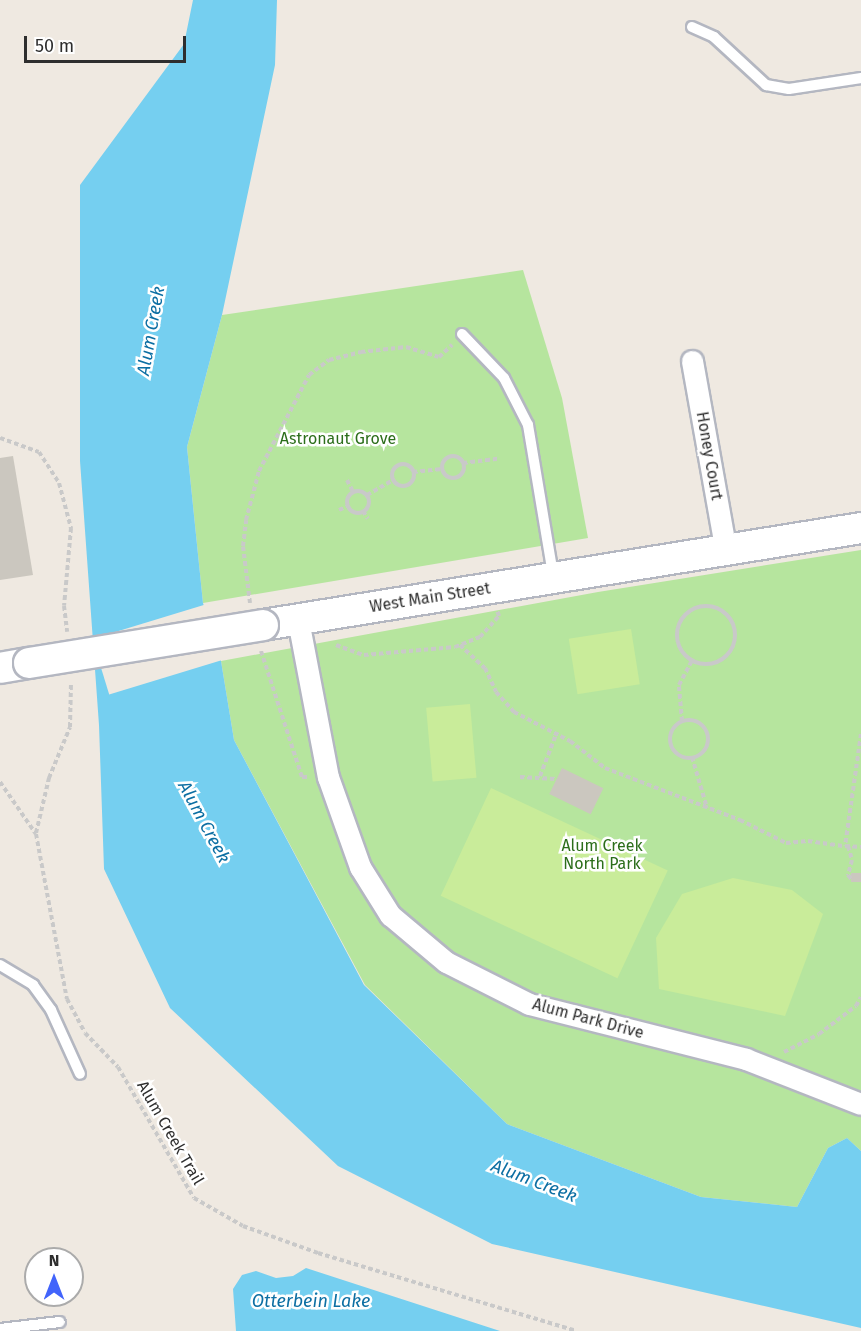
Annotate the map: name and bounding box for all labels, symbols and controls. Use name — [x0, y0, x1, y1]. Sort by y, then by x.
scale bar — [27, 24, 189, 62]
text: 50 m — [35, 35, 74, 57]
water label: Alum Creek — [133, 285, 169, 377]
street label: Honey Court — [692, 410, 726, 502]
park label: Astronaut Grove — [280, 429, 396, 449]
street label: West Main Street — [368, 579, 492, 617]
water label: Alum Creek — [173, 777, 235, 867]
park label: Alum Creek North Park — [561, 836, 643, 874]
street label: Alum Park Drive — [530, 995, 646, 1043]
street label: Alum Creek Trail — [133, 1078, 207, 1188]
water label: Alum Creek — [488, 1155, 580, 1207]
north arrow — [24, 1247, 84, 1307]
text: N — [49, 1251, 59, 1270]
water label: Otterbein Lake — [252, 1290, 370, 1312]

